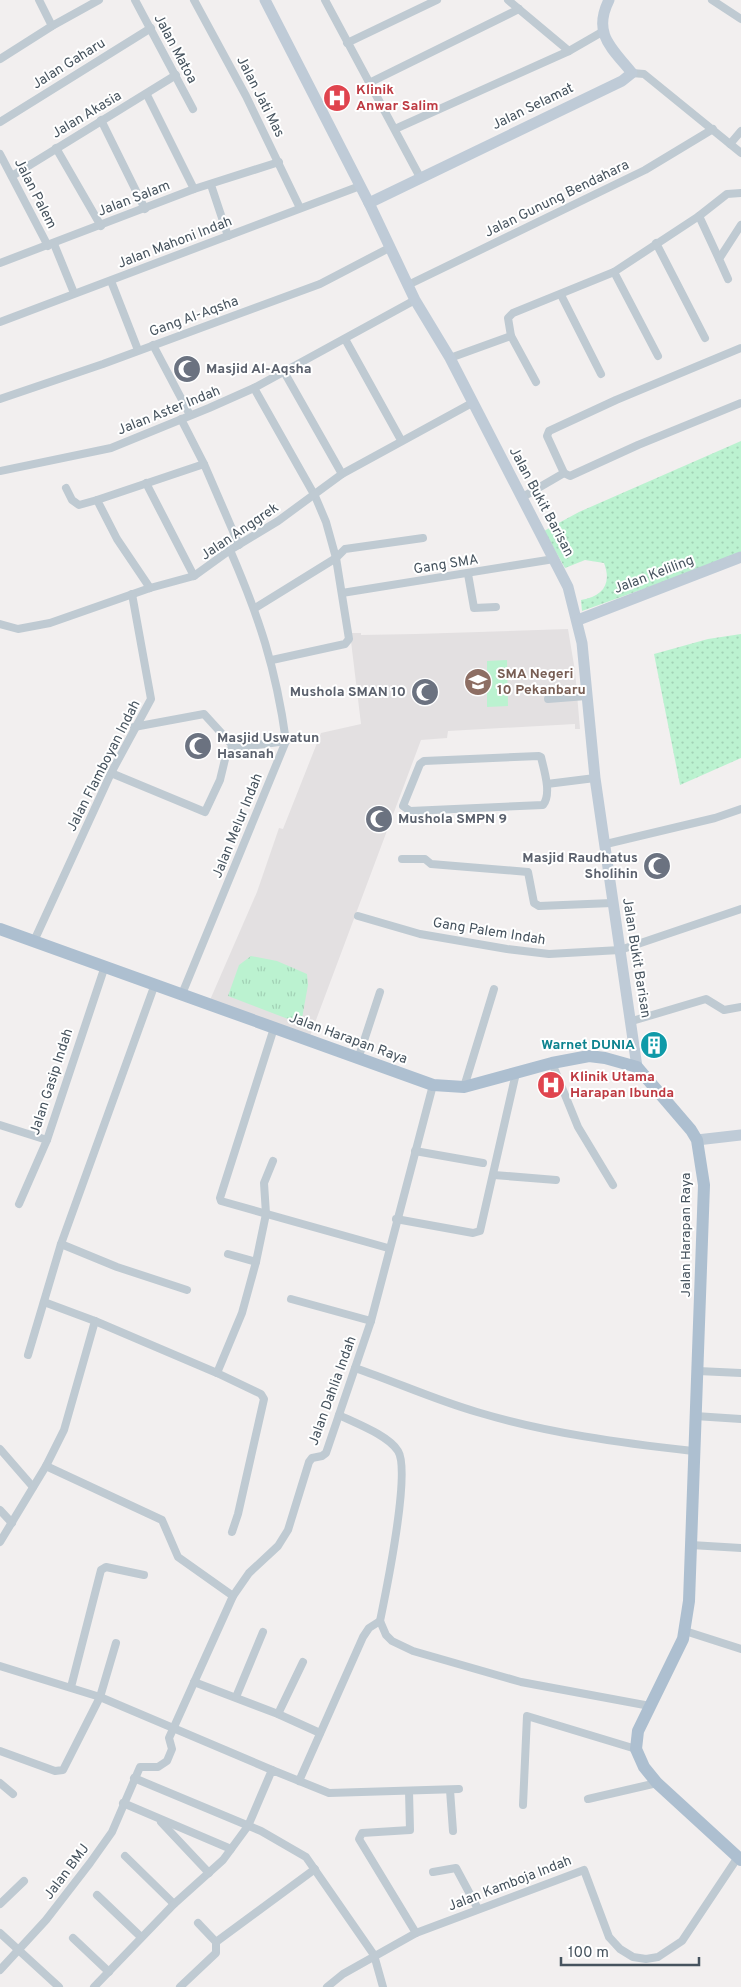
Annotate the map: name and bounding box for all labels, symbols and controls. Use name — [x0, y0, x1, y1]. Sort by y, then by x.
street label: Jalan Matoa — [150, 11, 200, 87]
street label: Jalan Gaharu — [29, 35, 109, 93]
street label: Jalan Jati Mas — [232, 54, 288, 140]
street label: Jalan Selamat — [489, 80, 577, 134]
place label: Klinik Anwar Salim — [356, 82, 438, 115]
hospital icon: Klinik Anwar Salim — [322, 83, 352, 113]
street label: Jalan Akasia — [49, 88, 125, 142]
street label: Jalan Palem — [10, 156, 60, 232]
street label: Jalan Gunung Bendahara — [482, 157, 632, 241]
street label: Jalan Salam — [95, 177, 173, 221]
street label: Jalan Mahoni Indah — [115, 213, 235, 273]
street label: Gang Al-Aqsha — [147, 293, 241, 341]
mosque icon: Masjid Al-Aqsha — [172, 354, 202, 384]
place label: Masjid Al-Aqsha — [206, 361, 312, 378]
street label: Jalan Aster Indah — [115, 383, 223, 439]
street label: Jalan Bukit Barisan — [505, 444, 577, 560]
street label: Jalan Anggrek — [198, 500, 282, 564]
street label: Gang SMA — [412, 551, 480, 579]
street label: Jalan Keliling — [612, 552, 696, 598]
place label: SMA Negeri 10 Pekanbaru — [497, 666, 586, 699]
school or university icon: SMA Negeri 10 Pekanbaru — [463, 667, 493, 697]
mosque icon: Mushola SMAN 10 — [410, 677, 440, 707]
place label: Mushola SMAN 10 — [290, 684, 406, 701]
street label: Jalan Flamboyan Indah — [63, 697, 145, 835]
place label: Masjid Uswatun Hasanah — [217, 730, 319, 763]
mosque icon: Masjid Uswatun Hasanah — [183, 731, 213, 761]
street label: Jalan Melur Indah — [209, 771, 267, 881]
mosque icon: Mushola SMPN 9 — [364, 804, 394, 834]
place label: Mushola SMPN 9 — [398, 811, 507, 828]
place label: Masjid Raudhatus Sholihin — [522, 850, 638, 883]
mosque icon: Masjid Raudhatus Sholihin — [642, 851, 672, 881]
street label: Jalan Bukit Barisan — [618, 897, 654, 1019]
street label: Gang Palem Indah — [431, 915, 547, 949]
street label: Jalan Harapan Raya — [286, 1010, 410, 1068]
street label: Jalan Gasip Indah — [27, 1027, 77, 1137]
building icon: Warnet DUNIA — [639, 1030, 669, 1060]
place label: Warnet DUNIA — [541, 1037, 635, 1054]
place label: Klinik Utama Harapan Ibunda — [570, 1069, 674, 1102]
hospital icon: Klinik Utama Harapan Ibunda — [536, 1070, 566, 1100]
street label: Jalan Harapan Raya — [678, 1173, 695, 1297]
street label: Jalan Dahlia Indah — [305, 1334, 361, 1448]
street label: Jalan BMJ — [41, 1841, 93, 1903]
street label: Jalan Kamboja Indah — [446, 1853, 574, 1915]
scale bar — [561, 1934, 698, 1966]
text: 100 m — [568, 1944, 609, 1963]

